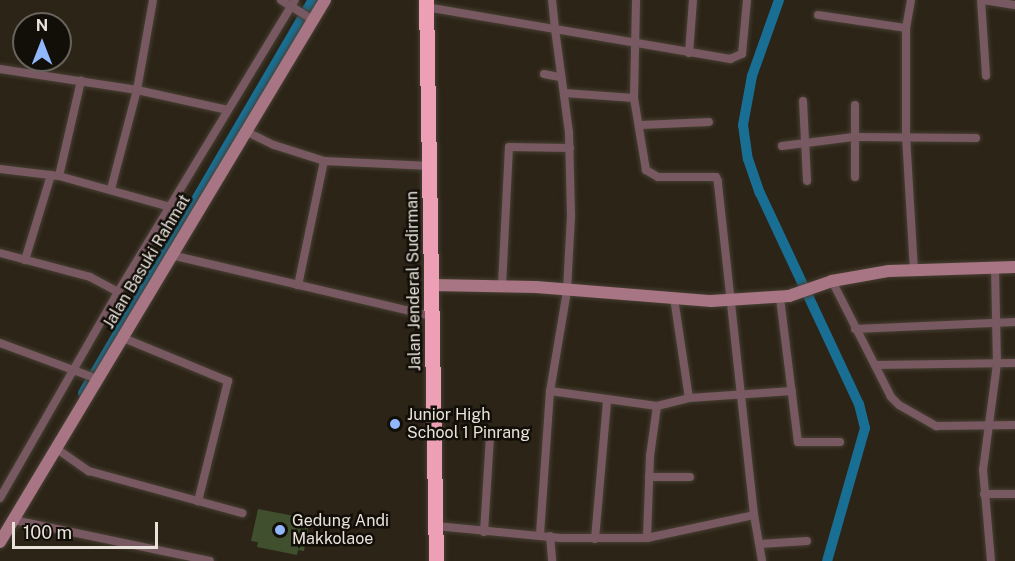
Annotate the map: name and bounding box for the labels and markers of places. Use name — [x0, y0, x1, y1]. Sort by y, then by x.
place label: Junior High School 1 Pinrang — [407, 405, 530, 443]
marker: Junior High School 1 Pinrang — [388, 417, 402, 431]
place label: Gedung Andi Makkolaoe — [292, 511, 389, 549]
marker: Gedung Andi Makkolaoe — [273, 523, 287, 537]

